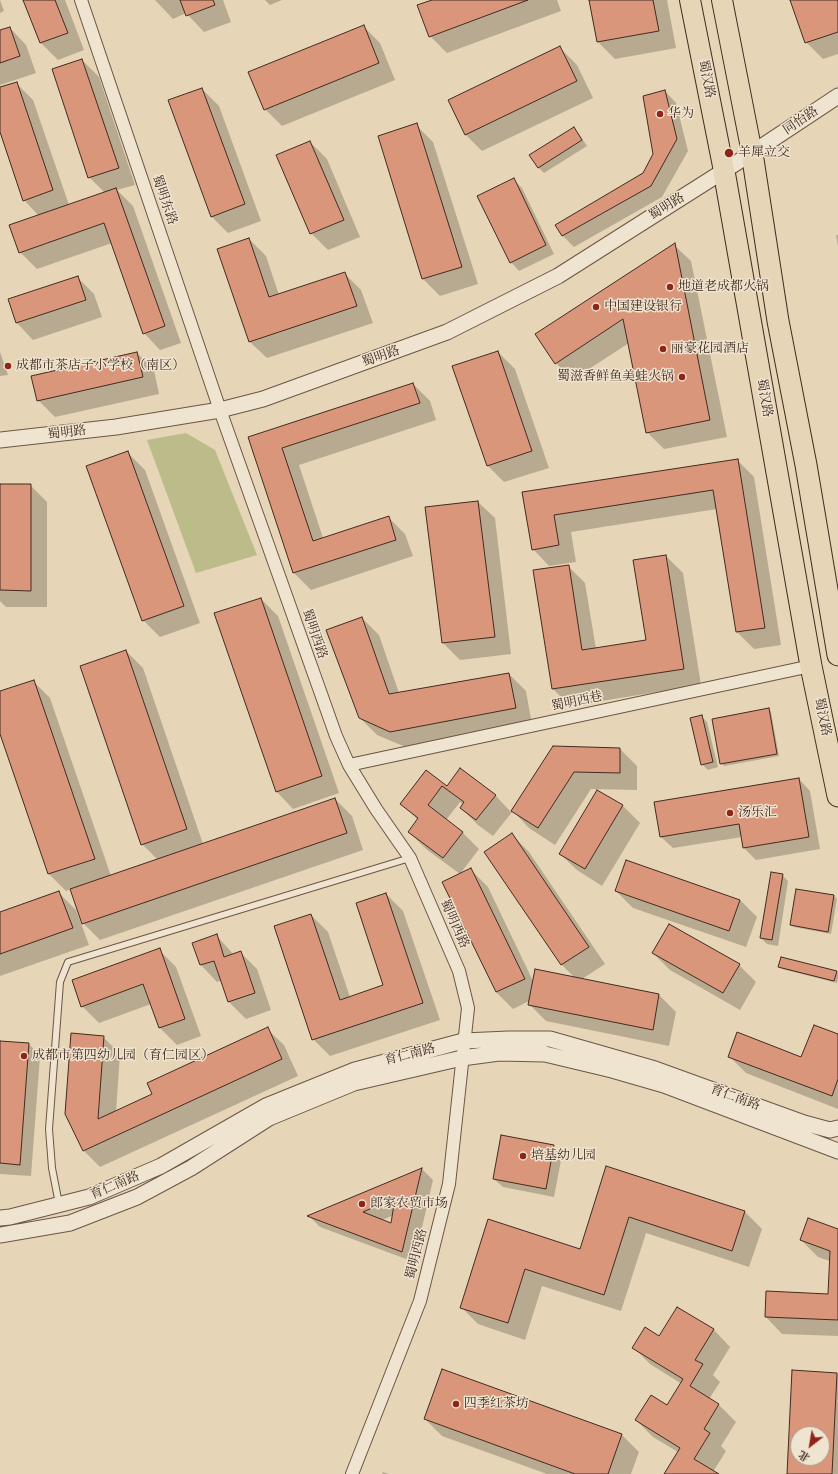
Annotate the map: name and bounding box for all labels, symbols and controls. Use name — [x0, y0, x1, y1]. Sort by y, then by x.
street label: 蜀汉路 — [695, 58, 717, 100]
street label: 同怡路 — [780, 104, 822, 138]
place label: 华为 — [668, 106, 694, 122]
marker: 华为 — [655, 109, 665, 119]
place label: 羊犀立交 — [738, 145, 790, 161]
marker: 羊犀立交 — [723, 147, 735, 159]
street label: 蜀明东路 — [148, 173, 180, 227]
street label: 蜀明路 — [646, 190, 688, 224]
place label: 地道老成都火锅 — [678, 279, 769, 295]
marker: 地道老成都火锅 — [665, 282, 675, 292]
place label: 中国建设银行 — [604, 299, 682, 315]
marker: 中国建设银行 — [591, 302, 601, 312]
place label: 丽豪花园酒店 — [671, 341, 749, 357]
street label: 蜀明路 — [360, 343, 402, 371]
marker: 丽豪花园酒店 — [658, 344, 668, 354]
place label: 成都市茶店子小学校（南区） — [16, 358, 185, 374]
marker: 成都市茶店子小学校（南区） — [3, 361, 13, 371]
place label: 蜀滋香鲜鱼美蛙火锅 — [557, 369, 674, 385]
marker: 蜀滋香鲜鱼美蛙火锅 — [677, 372, 687, 382]
street label: 蜀汉路 — [753, 377, 775, 419]
street label: 蜀明路 — [47, 423, 87, 443]
street label: 蜀明西路 — [298, 607, 330, 661]
street label: 蜀明西巷 — [550, 689, 604, 715]
street label: 蜀汉路 — [810, 696, 834, 738]
place label: 汤乐汇 — [738, 805, 777, 821]
marker: 汤乐汇 — [725, 808, 735, 818]
street label: 蜀明西路 — [436, 897, 472, 951]
street label: 育仁南路 — [383, 1041, 437, 1069]
place label: 成都市第四幼儿园（育仁园区） — [32, 1048, 214, 1064]
marker: 成都市第四幼儿园（育仁园区） — [19, 1051, 29, 1061]
street label: 育仁南路 — [708, 1082, 762, 1114]
place label: 培基幼儿园 — [531, 1148, 596, 1164]
marker: 培基幼儿园 — [518, 1151, 528, 1161]
street label: 育仁南路 — [88, 1169, 142, 1203]
place label: 郎家农贸市场 — [370, 1196, 448, 1212]
marker: 郎家农贸市场 — [357, 1199, 367, 1209]
street label: 蜀明西路 — [403, 1227, 431, 1281]
place label: 四季红茶坊 — [464, 1396, 529, 1412]
marker: 四季红茶坊 — [451, 1399, 461, 1409]
north arrow — [790, 1426, 830, 1466]
text: 北 — [796, 1447, 813, 1464]

